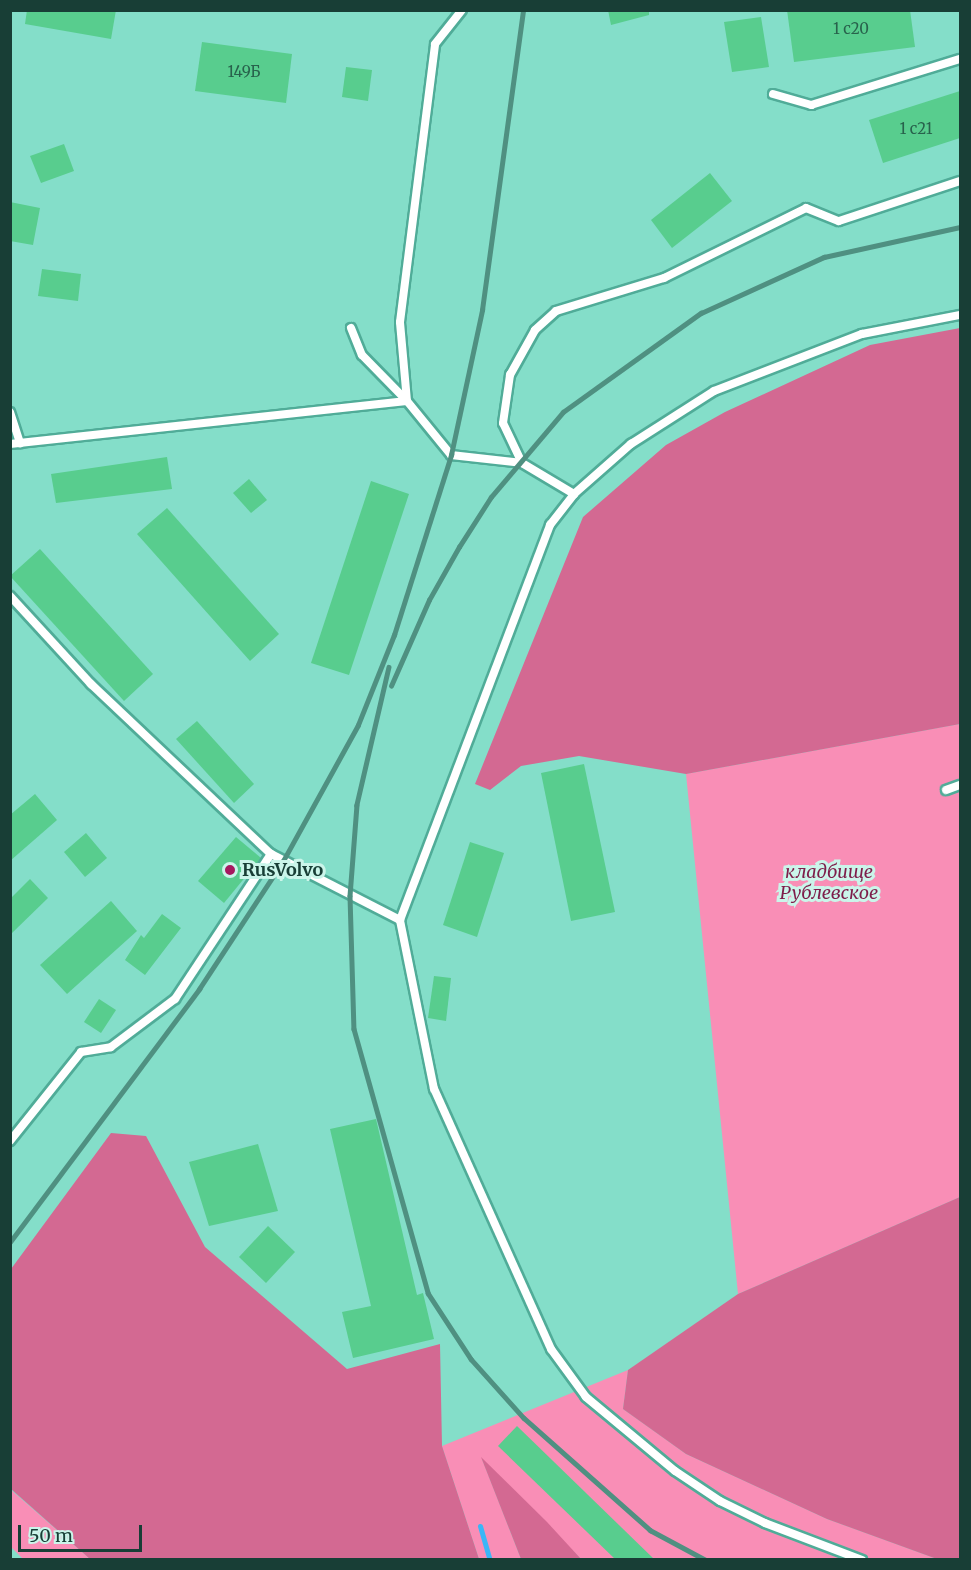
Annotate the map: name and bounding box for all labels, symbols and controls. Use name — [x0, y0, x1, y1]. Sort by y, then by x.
house number: 1 с20 — [833, 20, 869, 38]
house number: 149Б — [227, 63, 261, 81]
house number: 1 с21 — [899, 120, 933, 138]
place label: RusVolvo — [242, 859, 323, 881]
park label: кладбище Рублевское — [780, 862, 878, 904]
marker: RusVolvo — [223, 863, 237, 877]
scale bar — [21, 1513, 146, 1551]
text: 50 m — [29, 1524, 73, 1547]

